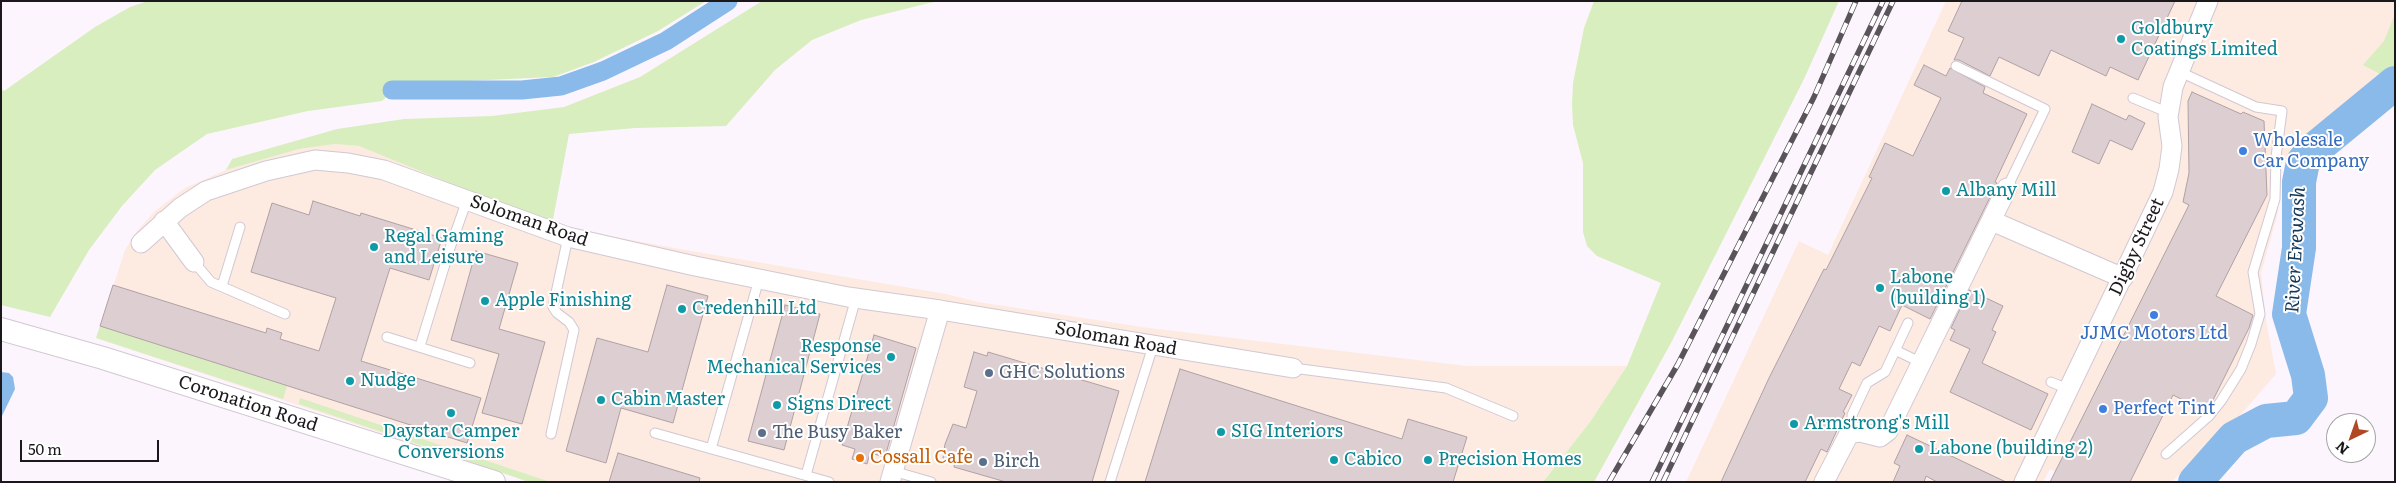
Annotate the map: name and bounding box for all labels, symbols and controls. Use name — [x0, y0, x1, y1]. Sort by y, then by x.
place label: Goldbury Coatings Limited — [2131, 18, 2278, 60]
marker: Goldbury Coatings Limited — [2115, 33, 2127, 45]
place label: Wholesale Car Company — [2253, 130, 2369, 172]
marker: Wholesale Car Company — [2237, 145, 2249, 157]
place label: Albany Mill — [1956, 180, 2057, 202]
marker: Albany Mill — [1940, 185, 1952, 197]
water label: River Erewash — [2281, 186, 2311, 314]
street label: Soloman Road — [467, 191, 591, 251]
street label: Digby Street — [2105, 195, 2169, 299]
place label: Regal Gaming and Leisure — [384, 226, 504, 268]
marker: Regal Gaming and Leisure — [368, 241, 380, 253]
place label: Labone (building 1) — [1890, 267, 1986, 310]
marker: Labone (building 1) — [1874, 282, 1886, 294]
place label: Apple Finishing — [495, 290, 631, 312]
marker: Apple Finishing — [479, 295, 491, 307]
place label: Credenhill Ltd — [692, 298, 817, 320]
marker: Credenhill Ltd — [676, 303, 688, 315]
marker: JJMC Motors Ltd — [2148, 309, 2160, 321]
street label: Soloman Road — [1053, 318, 1179, 360]
place label: JJMC Motors Ltd — [2080, 323, 2228, 345]
place label: Response Mechanical Services — [706, 336, 881, 378]
marker: Response Mechanical Services — [885, 351, 897, 363]
place label: GHC Solutions — [999, 362, 1125, 384]
marker: GHC Solutions — [983, 367, 995, 379]
place label: Nudge — [360, 370, 416, 392]
street label: Coronation Road — [175, 371, 321, 437]
marker: Nudge — [344, 375, 356, 387]
place label: Cabin Master — [611, 389, 725, 411]
marker: Cabin Master — [595, 394, 607, 406]
place label: Signs Direct — [787, 394, 891, 416]
place label: Perfect Tint — [2113, 398, 2215, 420]
marker: Signs Direct — [771, 399, 783, 411]
marker: Perfect Tint — [2097, 403, 2109, 415]
marker: Daystar Camper Conversions — [445, 407, 457, 419]
place label: Armstrong's Mill — [1804, 413, 1950, 435]
north arrow — [2326, 413, 2376, 463]
marker: Armstrong's Mill — [1788, 418, 1800, 430]
place label: Daystar Camper Conversions — [382, 421, 520, 464]
place label: SIG Interiors — [1231, 421, 1343, 443]
place label: The Busy Baker — [772, 422, 902, 444]
marker: SIG Interiors — [1215, 426, 1227, 438]
marker: The Busy Baker — [756, 427, 768, 439]
scale bar — [22, 430, 161, 462]
text: 50 m — [28, 437, 62, 460]
text: N — [2331, 437, 2353, 460]
place label: Labone (building 2) — [1929, 438, 2093, 460]
marker: Labone (building 2) — [1913, 443, 1925, 455]
place label: Cossall Cafe — [870, 447, 973, 469]
place label: Cabico — [1344, 449, 1402, 471]
place label: Precision Homes — [1438, 449, 1581, 471]
place label: Birch — [993, 451, 1040, 473]
marker: Cossall Cafe — [854, 452, 866, 464]
marker: Cabico — [1328, 454, 1340, 466]
marker: Precision Homes — [1422, 454, 1434, 466]
marker: Birch — [977, 456, 989, 468]

